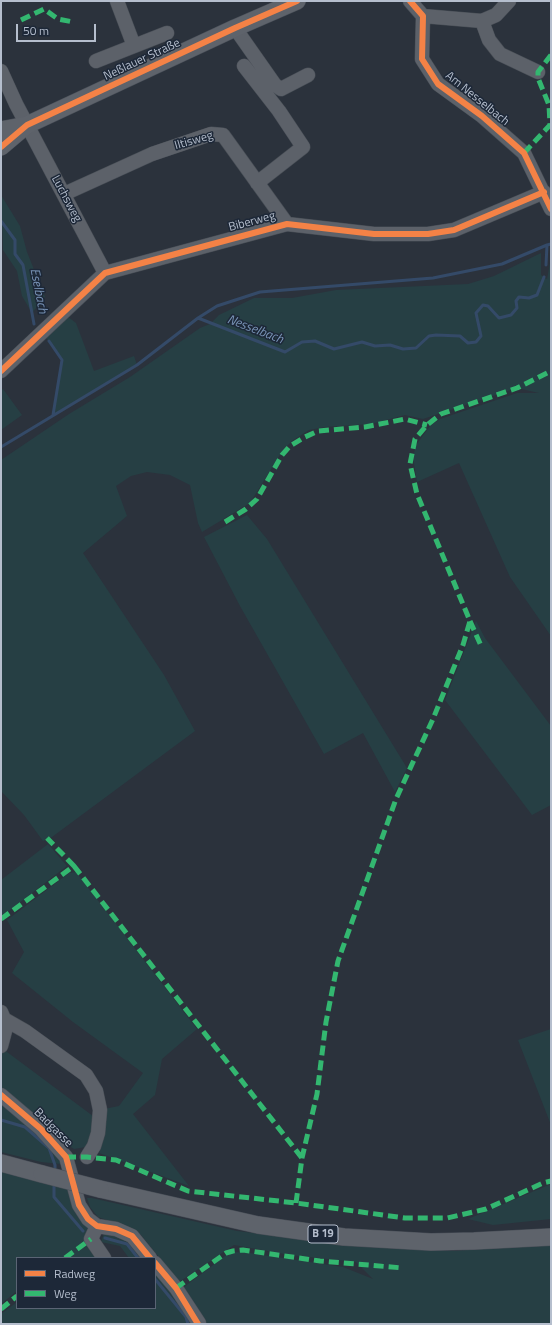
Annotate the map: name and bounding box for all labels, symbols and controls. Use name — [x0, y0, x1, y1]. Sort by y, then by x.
scale bar — [18, 16, 98, 42]
text: 50 m — [23, 21, 49, 40]
street label: Neßlauer Straße — [101, 36, 183, 84]
street label: Am Nesselbach — [442, 69, 512, 129]
street label: Iltisweg — [173, 129, 215, 153]
street label: Luchsweg — [48, 173, 84, 225]
street label: Biberweg — [227, 209, 277, 235]
water label: Eselbach — [26, 267, 50, 315]
water label: Nesselbach — [225, 312, 285, 348]
street label: Badgasse — [31, 1106, 75, 1150]
road number: B 19 — [308, 1225, 338, 1243]
legend — [16, 1257, 156, 1309]
text: Radweg — [54, 1264, 95, 1283]
text: Weg — [54, 1284, 77, 1303]

